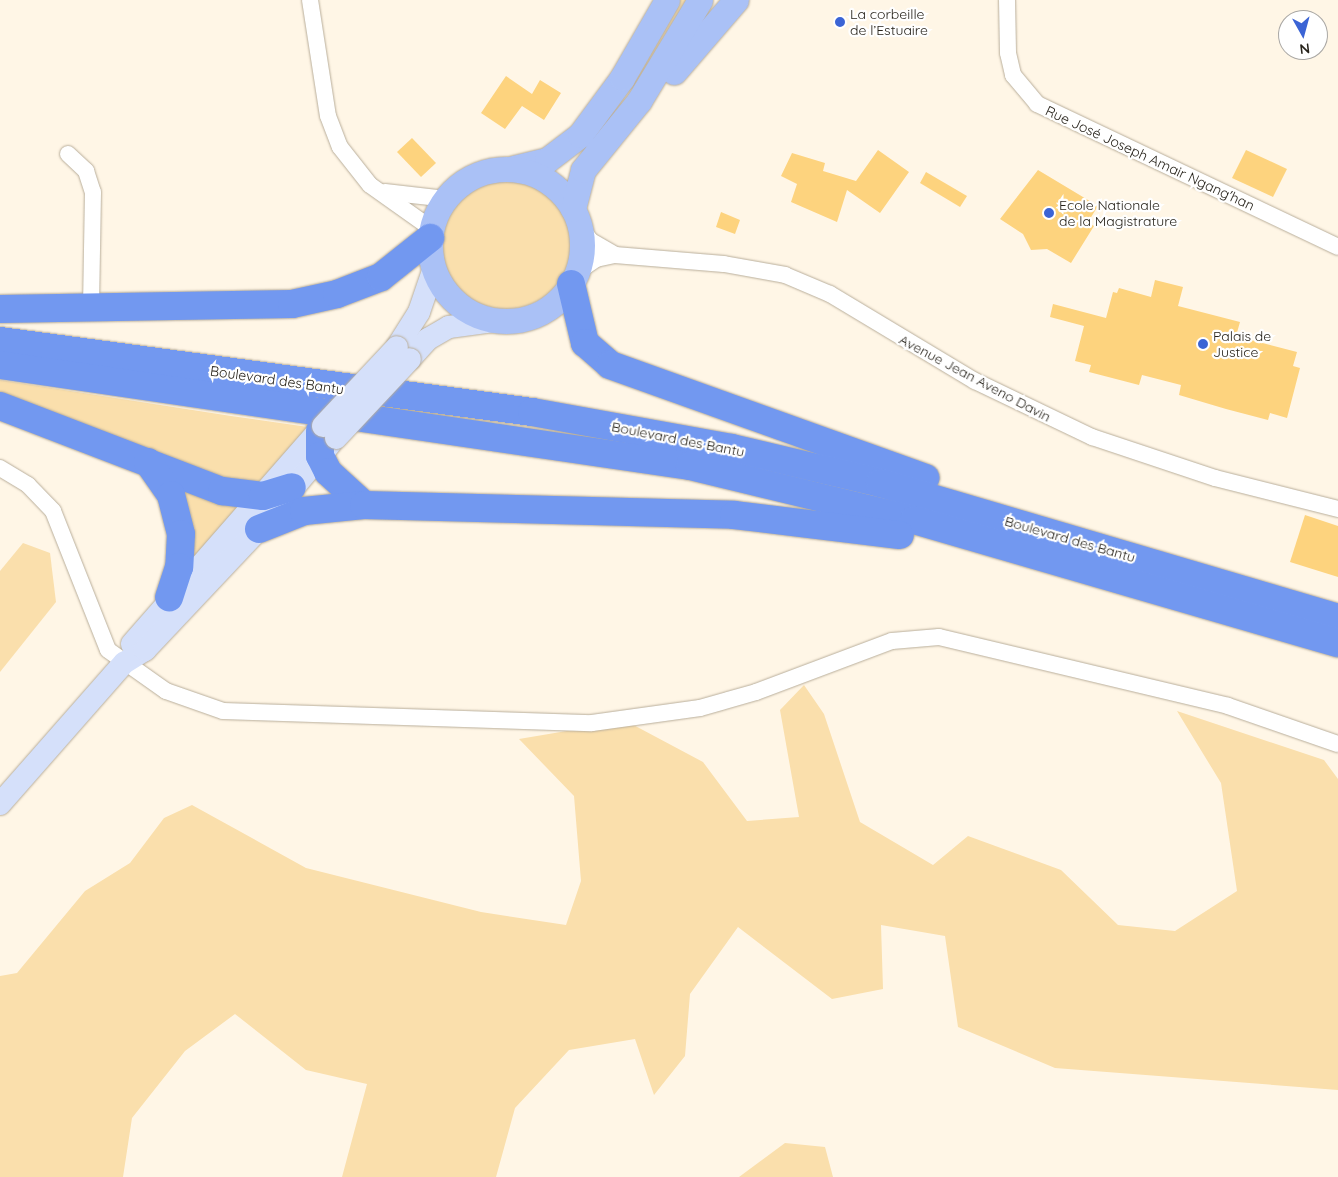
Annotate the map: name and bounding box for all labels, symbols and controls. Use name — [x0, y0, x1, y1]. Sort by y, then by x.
place label: La corbeille de l’Estuaire — [850, 6, 928, 38]
north arrow — [1278, 10, 1328, 60]
marker: La corbeille de l’Estuaire — [834, 16, 846, 28]
text: N — [1299, 39, 1311, 58]
street label: Rue José Joseph Amair Ngang'han — [1043, 102, 1257, 214]
place label: Ecole Nationale de la Magistrature — [1059, 197, 1177, 230]
marker: Ecole Nationale de la Magistrature — [1043, 207, 1055, 219]
place label: Palais de Justice — [1213, 328, 1271, 361]
street label: Avenue Jean Aveno Davin — [896, 331, 1054, 425]
marker: Palais de Justice — [1197, 338, 1209, 350]
street label: Boulevard des Bantu — [209, 362, 345, 398]
street label: Boulevard des Bantu — [610, 418, 746, 460]
street label: Boulevard des Bantu — [1003, 512, 1137, 566]

